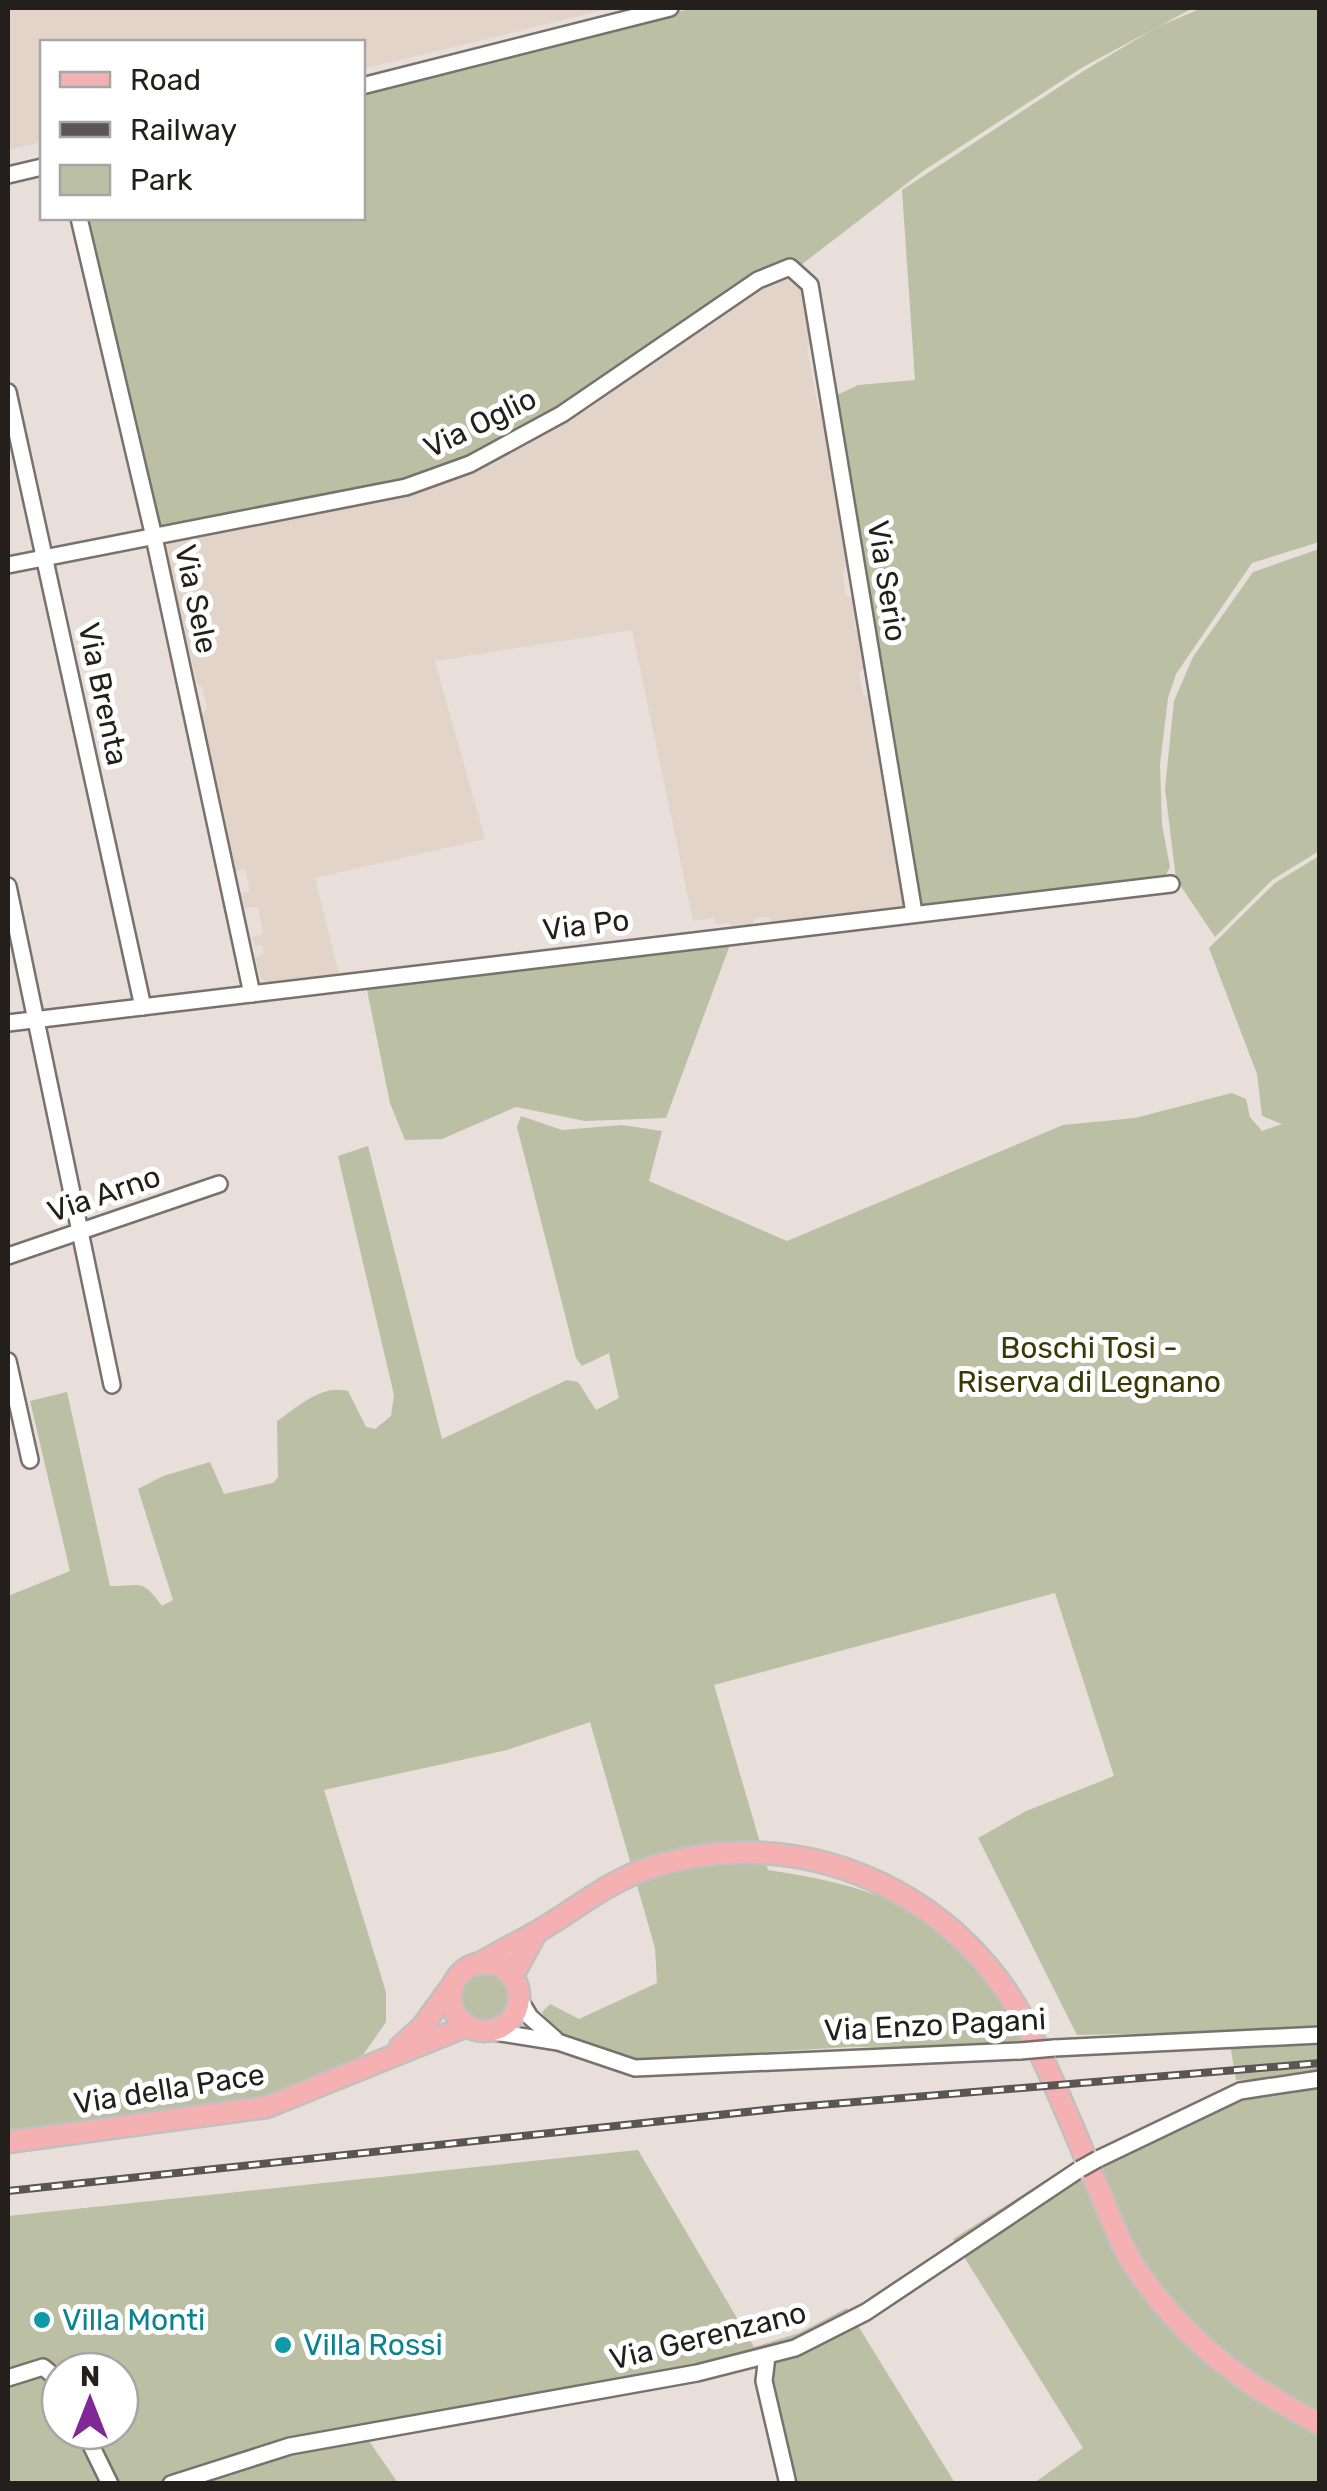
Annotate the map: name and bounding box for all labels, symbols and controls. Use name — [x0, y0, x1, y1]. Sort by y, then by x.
legend — [40, 40, 365, 220]
text: Road — [130, 62, 201, 98]
text: Railway — [130, 112, 237, 148]
text: Park — [130, 162, 193, 198]
street label: Via Oglio — [418, 380, 542, 466]
street label: Via Serio — [860, 518, 914, 644]
street label: Via Sele — [167, 541, 225, 657]
street label: Via Brenta — [70, 619, 136, 769]
street label: Via Po — [541, 902, 631, 948]
street label: Via Arno — [43, 1158, 165, 1230]
park label: Boschi Tosi - Riserva di Legnano — [957, 1330, 1221, 1400]
street label: Via Enzo Pagani — [823, 2001, 1047, 2049]
street label: Via della Pace — [71, 2056, 267, 2122]
street label: Via Gerenzano — [606, 2294, 810, 2378]
place label: Villa Monti — [62, 2302, 205, 2338]
marker: Villa Monti — [31, 2309, 53, 2331]
place label: Villa Rossi — [303, 2327, 443, 2363]
marker: Villa Rossi — [272, 2334, 294, 2356]
north arrow — [40, 2351, 140, 2451]
text: N — [80, 2360, 100, 2393]

